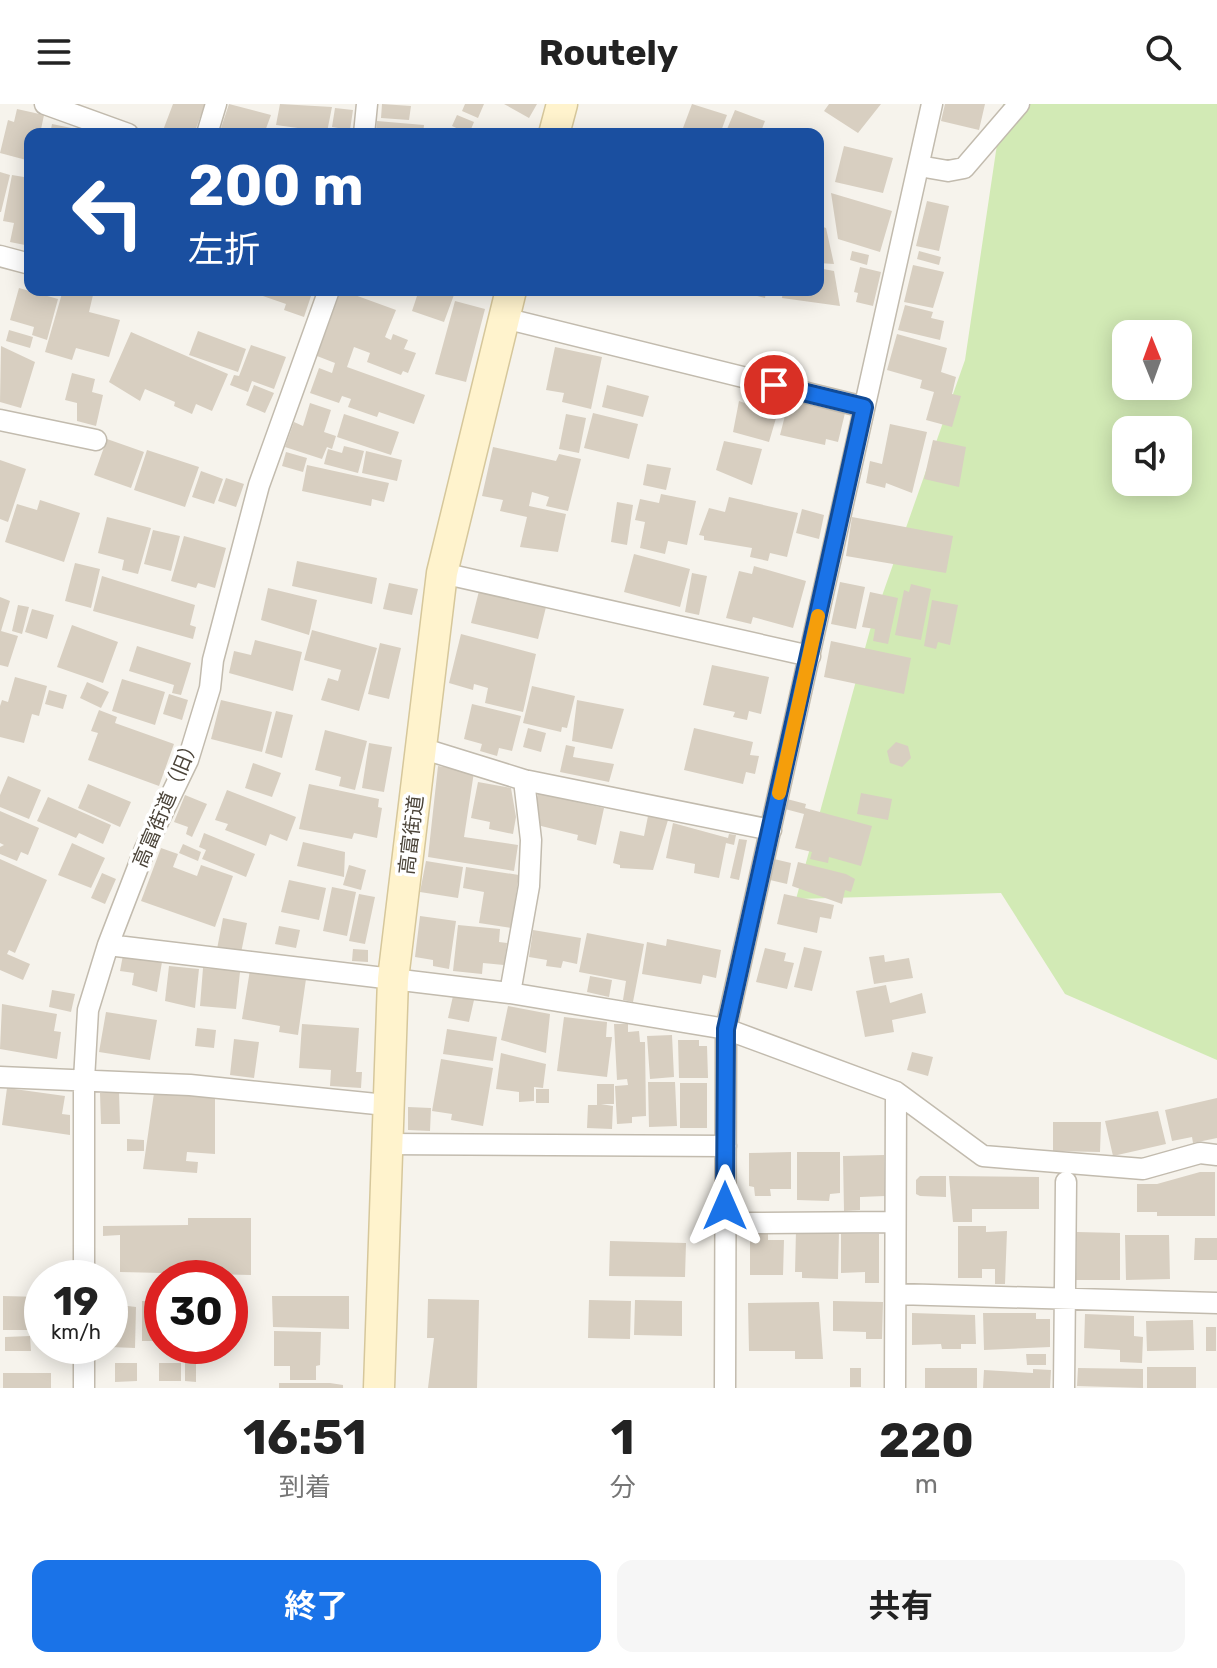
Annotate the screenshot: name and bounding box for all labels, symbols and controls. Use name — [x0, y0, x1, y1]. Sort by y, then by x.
icon: menu — [32, 30, 76, 74]
icon: search — [1141, 30, 1185, 74]
text: Routely — [539, 31, 678, 74]
text: 200 m — [188, 153, 364, 219]
icon: left — [56, 160, 160, 264]
text: 左折 — [188, 228, 260, 271]
north arrow — [1112, 320, 1192, 400]
map controls — [1112, 320, 1192, 496]
pin — [740, 351, 808, 419]
icon: arrive — [752, 363, 796, 407]
button: sound — [1112, 416, 1192, 496]
street label: 高富街道（旧） — [128, 733, 204, 871]
street label: 高富街道 — [394, 794, 428, 876]
position arrow — [683, 1164, 767, 1248]
speed limit sign: 30 — [144, 1260, 248, 1364]
text: 19 — [53, 1278, 99, 1325]
text: km/h — [51, 1320, 101, 1344]
text: 16:51 — [243, 1409, 367, 1466]
text: 1 — [611, 1409, 635, 1466]
text: 220 — [879, 1412, 974, 1469]
text: m — [915, 1469, 938, 1500]
text: 到着 — [279, 1472, 331, 1503]
text: 分 — [610, 1472, 636, 1503]
button: 終了 — [32, 1560, 601, 1652]
button: 共有 — [617, 1560, 1185, 1652]

